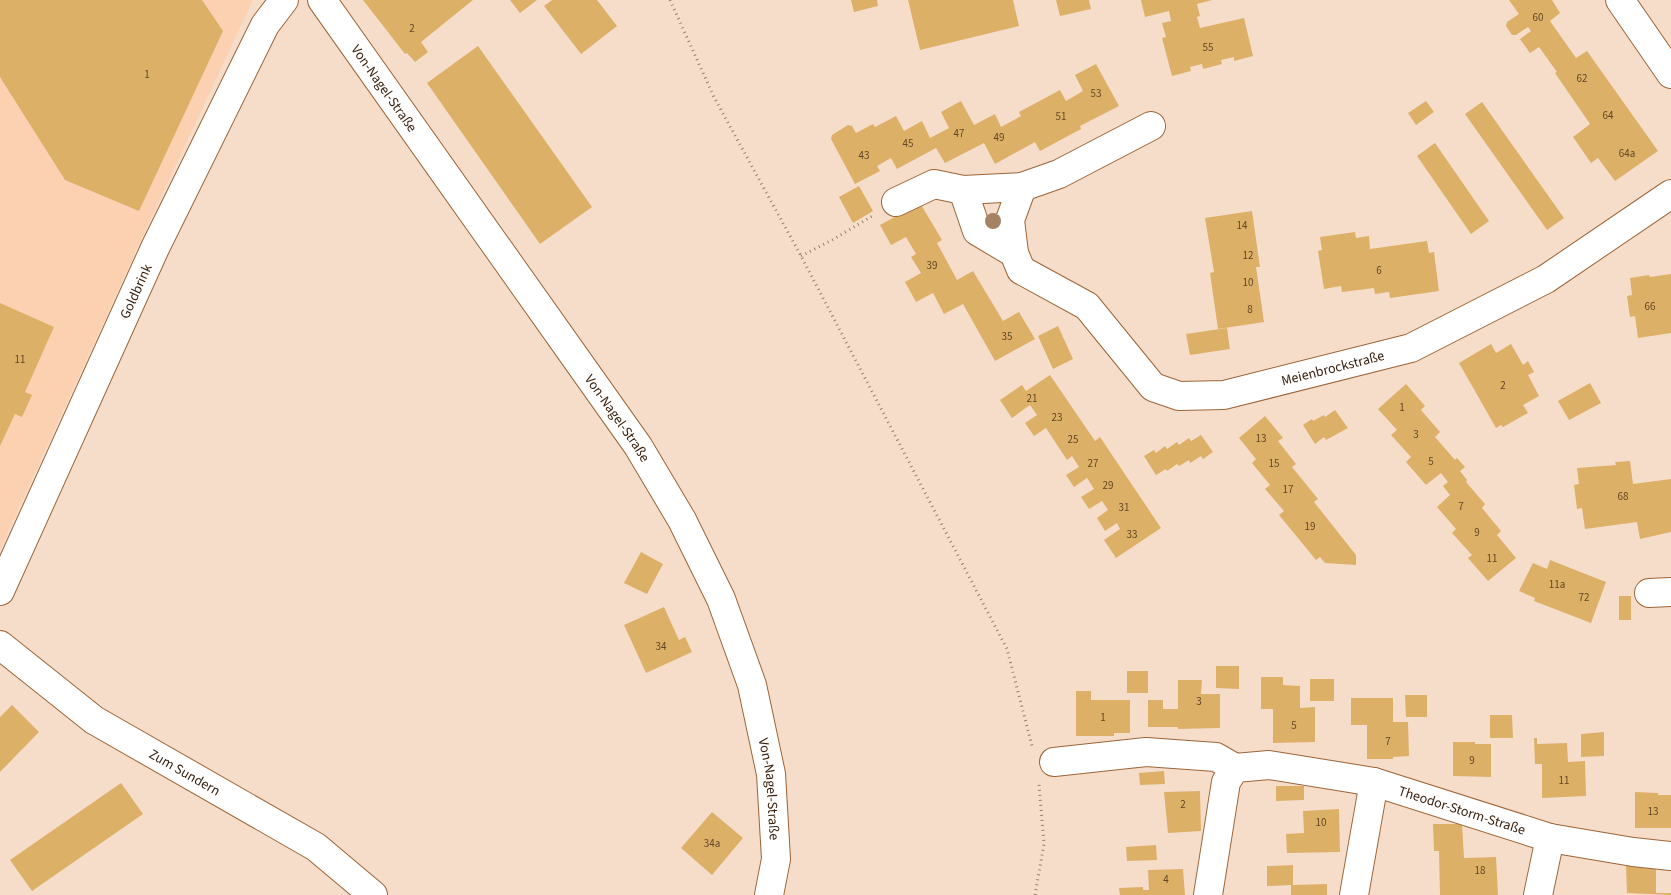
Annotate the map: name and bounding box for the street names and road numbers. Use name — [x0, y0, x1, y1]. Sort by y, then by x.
street label: Von-Nagel-Straße — [346, 41, 422, 136]
street label: Goldbrink — [115, 261, 158, 322]
street label: Meienbrockstraße — [1279, 346, 1387, 391]
street label: Von-Nagel-Straße — [579, 371, 654, 466]
street label: Von-Nagel-Straße — [753, 736, 784, 841]
street label: Zum Sundern — [145, 745, 224, 801]
street label: Theodor-Storm-Straße — [1396, 781, 1528, 841]

